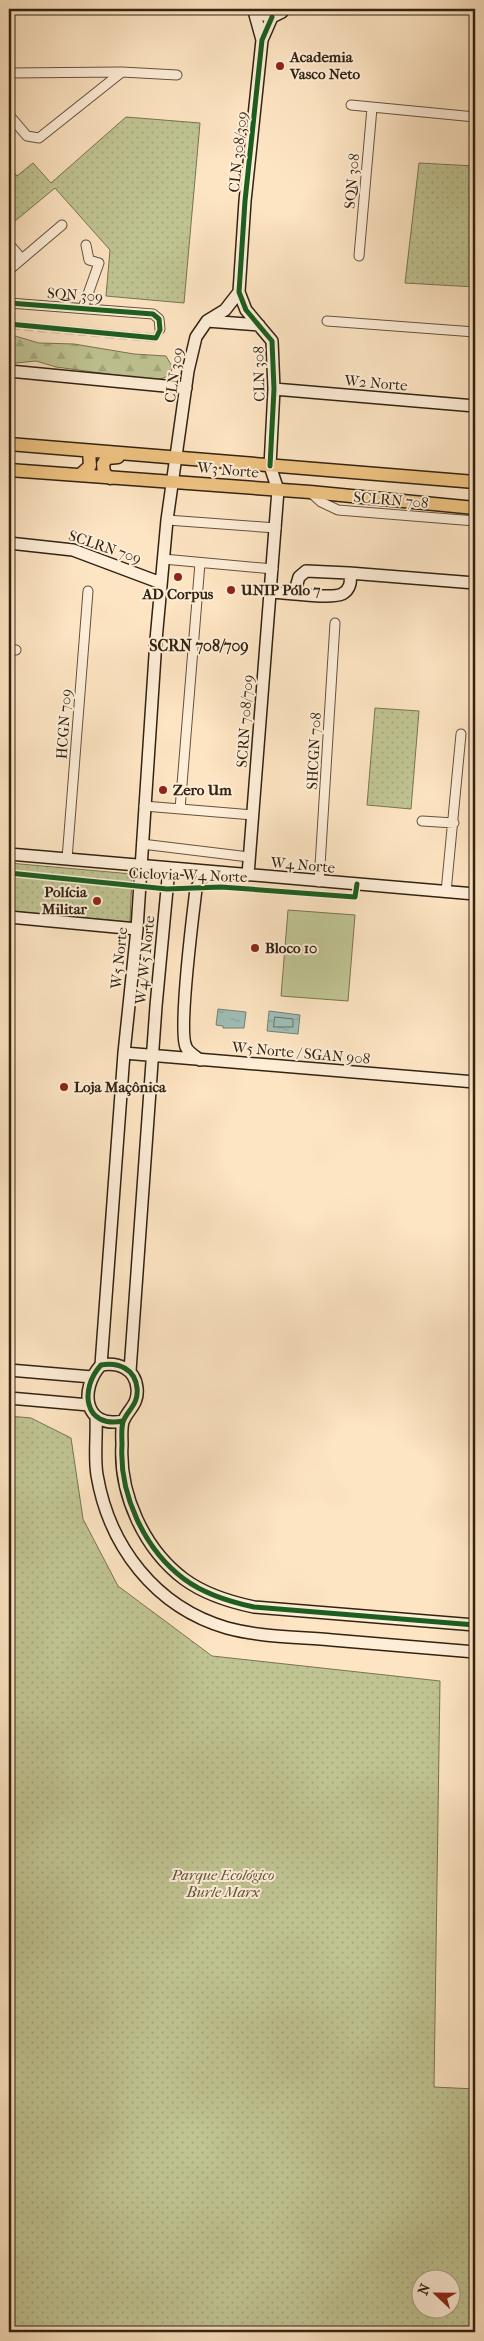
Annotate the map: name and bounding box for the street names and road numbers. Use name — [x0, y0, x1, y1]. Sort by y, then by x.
street label: CLN 308/309 — [225, 110, 251, 194]
street label: SQN 308 — [341, 152, 363, 210]
street label: SQN 309 — [46, 284, 104, 306]
street label: CLN 309 — [161, 346, 187, 404]
street label: CLN 308 — [250, 346, 268, 402]
street label: W2 Norte — [343, 371, 409, 395]
street label: W3 Norte — [195, 458, 260, 482]
street label: SCLRN 708 — [353, 488, 429, 512]
street label: SCLRN 709 — [66, 526, 144, 568]
street label: SCRN 708/709 — [233, 674, 257, 768]
street label: HCGN 709 — [53, 688, 75, 760]
street label: SHCGN 708 — [303, 712, 325, 790]
street label: W4 Norte — [269, 853, 337, 877]
street label: Ciclovia W4 Norte — [128, 864, 248, 886]
street label: W4/W5 Norte — [131, 914, 159, 1006]
street label: W5 Norte — [107, 926, 131, 991]
street label: W5 Norte / SGAN 908 — [230, 1038, 371, 1068]

